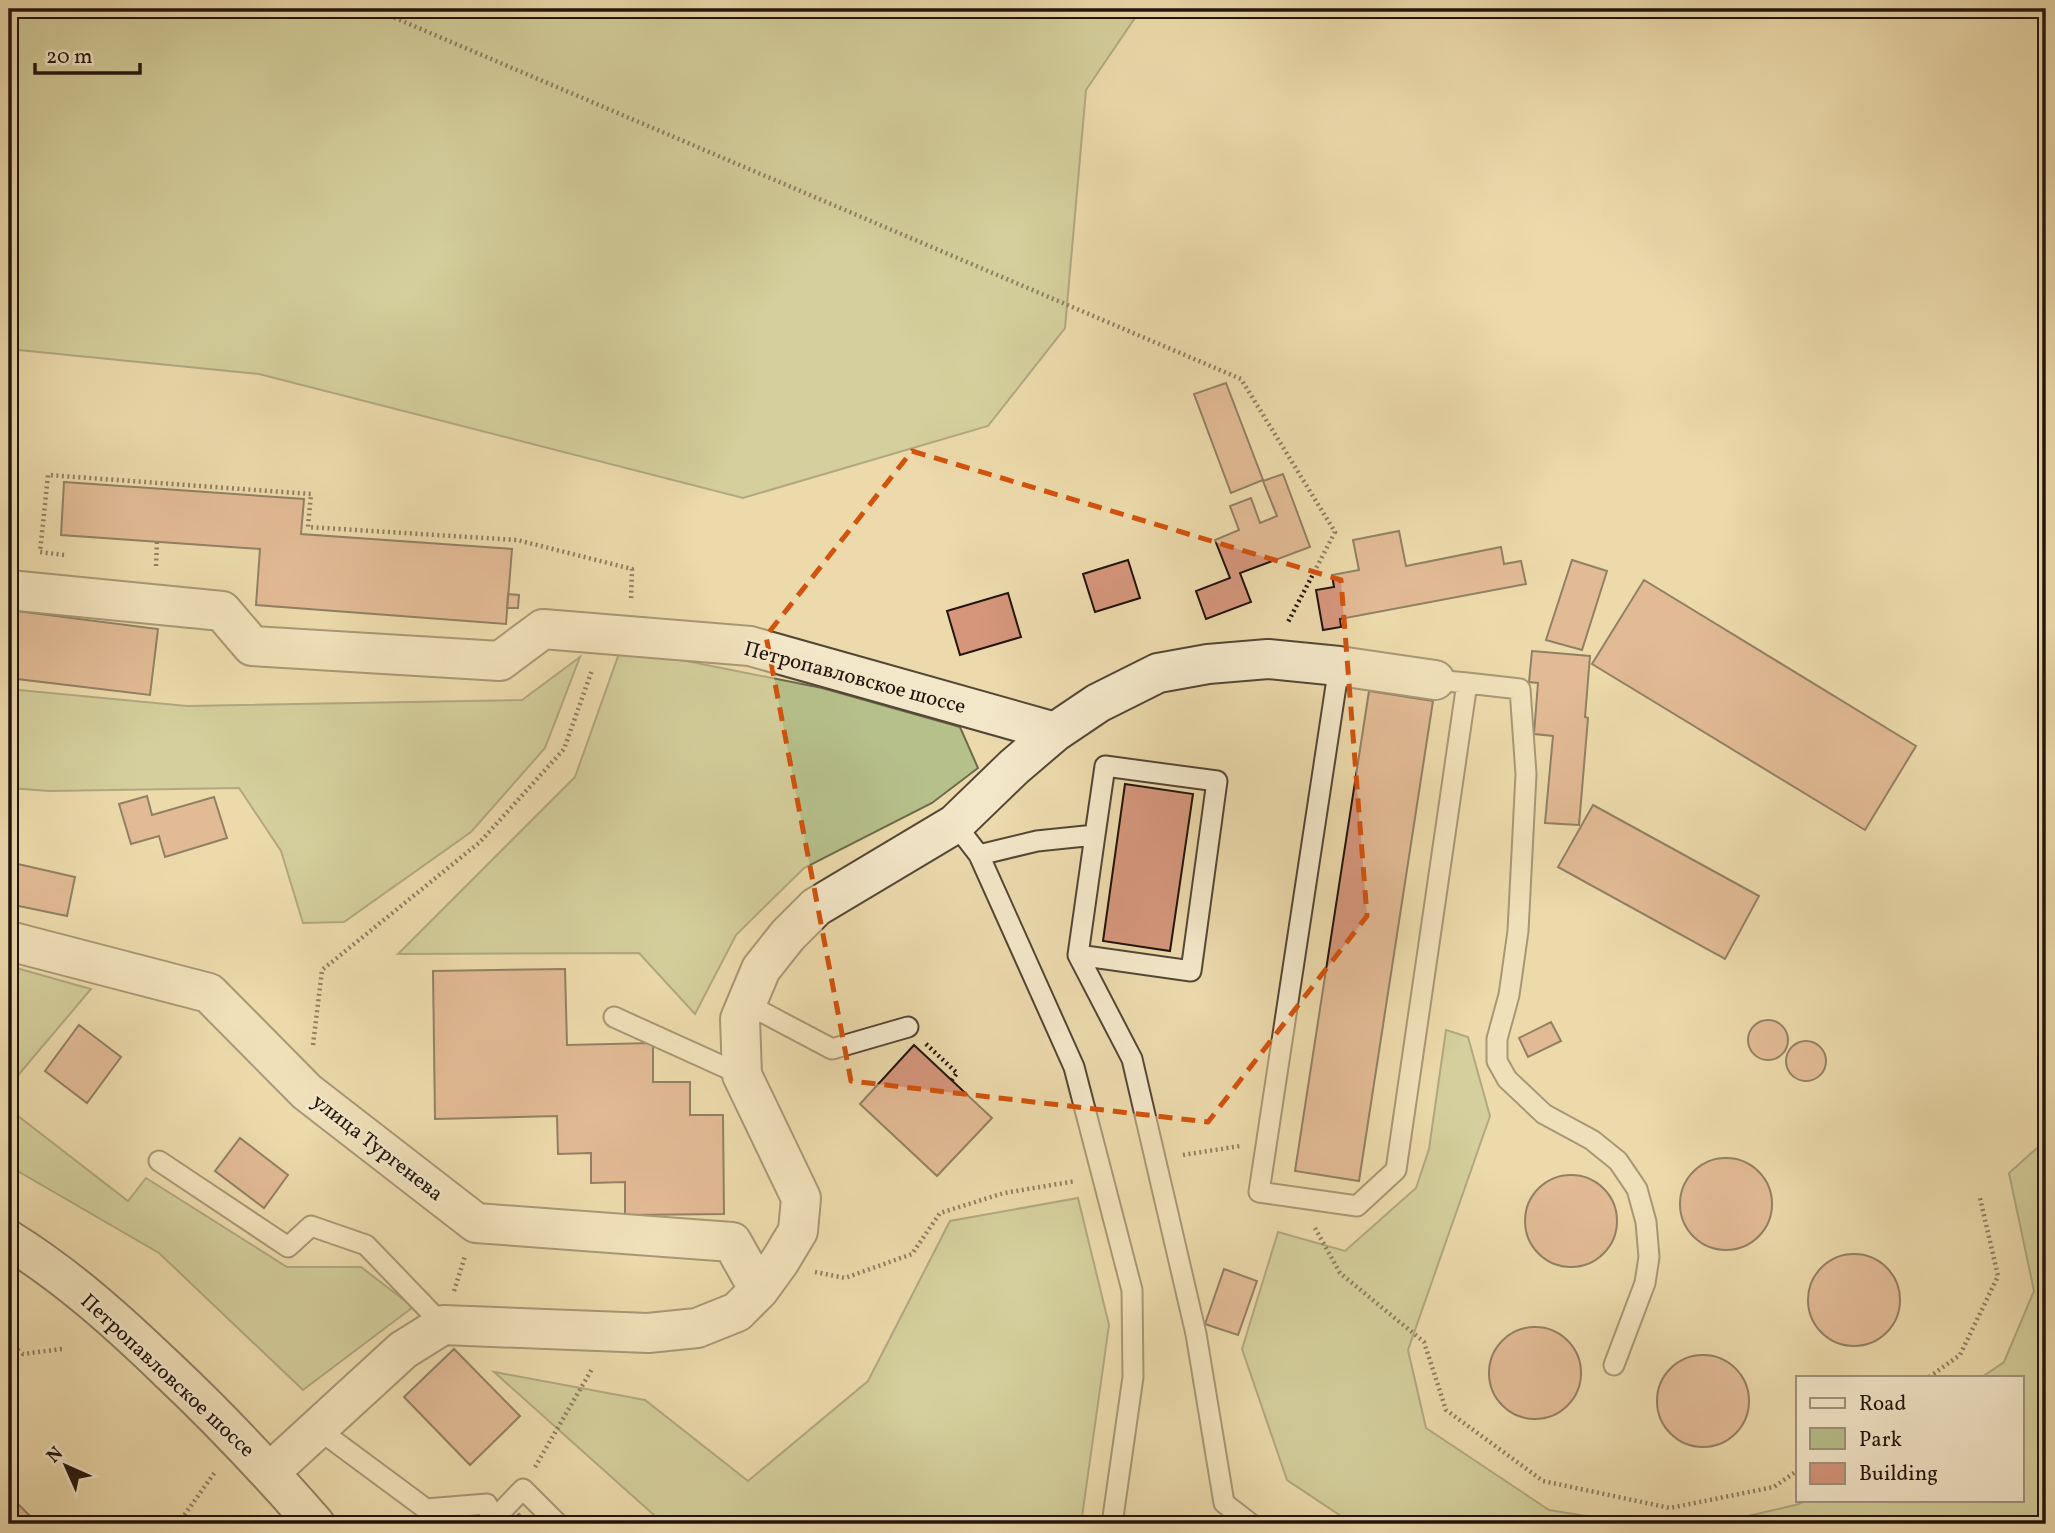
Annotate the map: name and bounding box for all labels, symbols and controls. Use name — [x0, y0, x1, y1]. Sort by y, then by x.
scale bar — [35, 32, 140, 76]
text: 20 m — [46, 43, 92, 72]
street label: Петропавловское шоссе — [740, 635, 969, 722]
street label: улица Тургенева — [305, 1088, 449, 1209]
street label: Петропавловское шоссе — [73, 1287, 261, 1465]
legend — [1796, 1376, 2024, 1502]
text: Road — [1859, 1390, 1906, 1419]
text: Park — [1859, 1426, 1902, 1455]
north arrow — [32, 1432, 102, 1502]
text: N — [41, 1441, 70, 1469]
text: Building — [1859, 1460, 1938, 1489]

